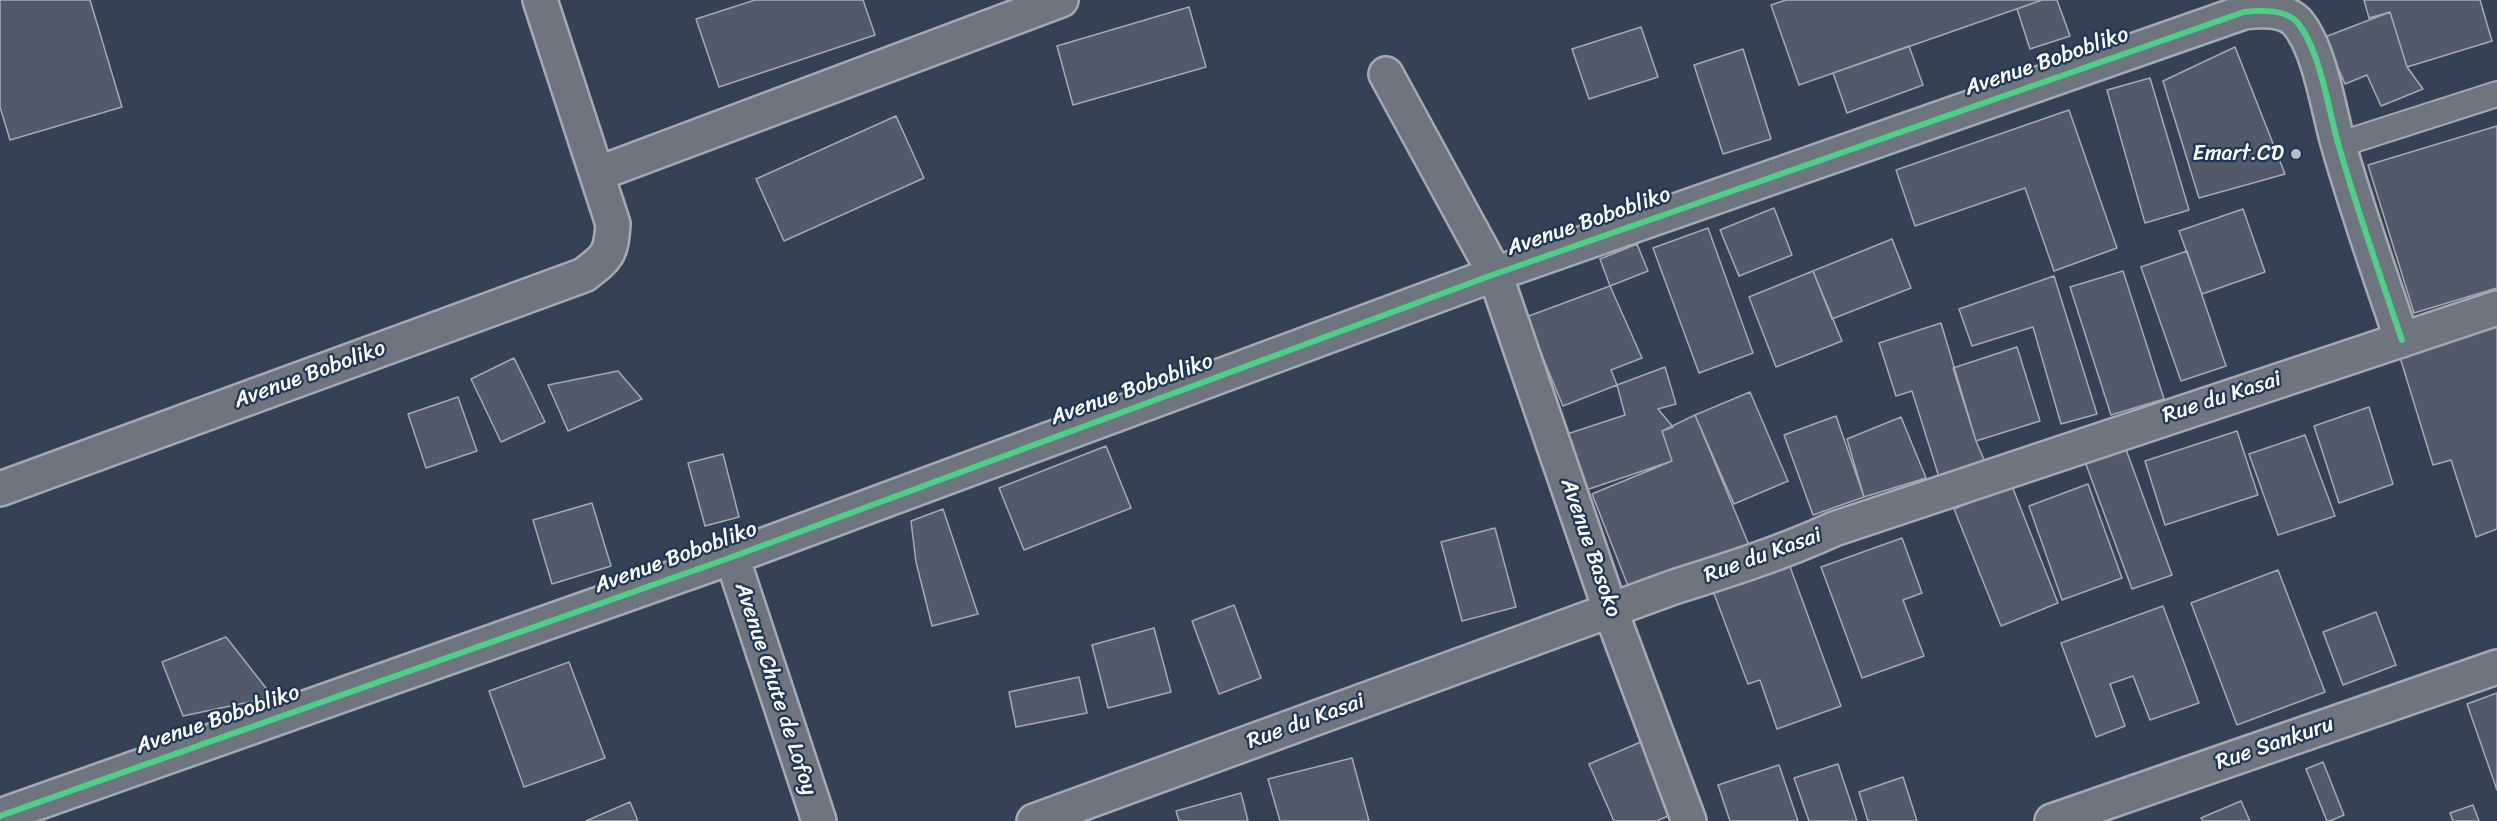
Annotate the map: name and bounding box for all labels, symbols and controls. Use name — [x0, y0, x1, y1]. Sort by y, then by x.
street label: Avenue Bobobliko — [1962, 22, 2132, 102]
place label: Emart.CD — [2192, 141, 2284, 167]
marker: Emart.CD — [2289, 147, 2303, 161]
street label: Avenue Bobobliko — [1504, 182, 1674, 262]
street label: Avenue Boboliko — [231, 335, 389, 415]
street label: Avenue Bobobliko — [1047, 348, 1217, 432]
street label: Rue du Kasai — [2159, 366, 2285, 430]
street label: Avenue Basoko — [1554, 475, 1626, 621]
street label: Avenue Bobobliko — [591, 516, 761, 600]
street label: Rue du Kasai — [1701, 523, 1825, 589]
street label: Avenue Chute de Lofoy — [728, 579, 822, 799]
street label: Avenue Bobobliko — [133, 680, 303, 760]
street label: Rue du Kasai — [1244, 689, 1368, 755]
street label: Rue Sankuru — [2212, 711, 2338, 777]

